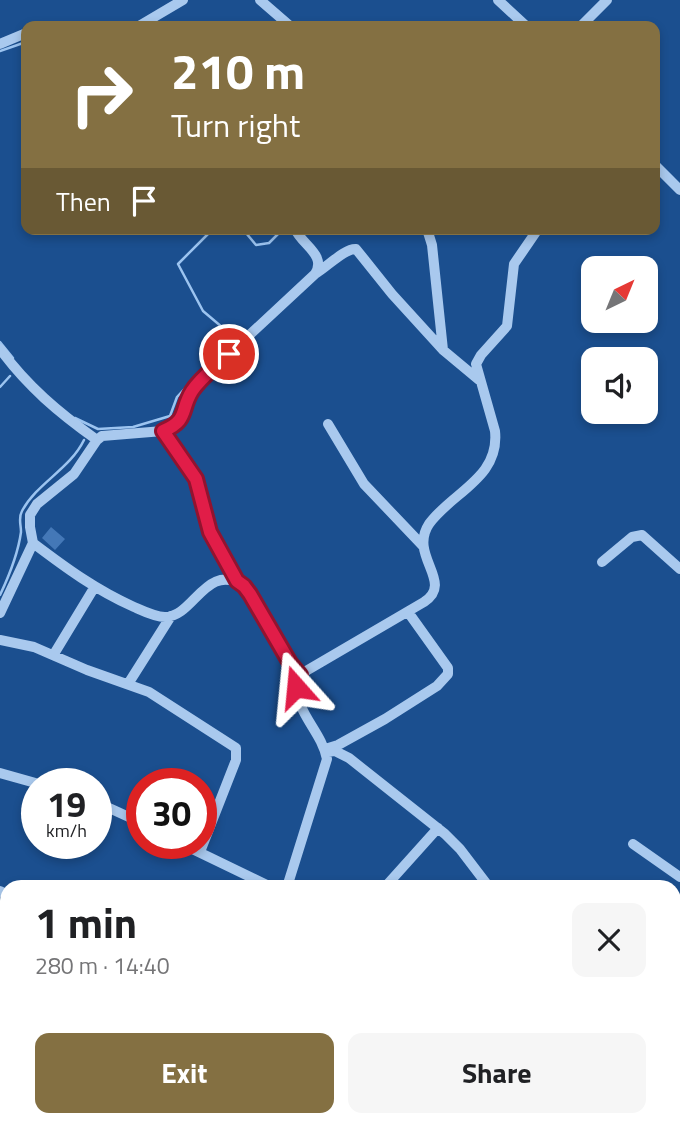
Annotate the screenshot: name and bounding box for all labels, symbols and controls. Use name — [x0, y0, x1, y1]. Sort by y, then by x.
text: 210 m — [171, 33, 305, 108]
icon: right — [56, 49, 147, 140]
text: Turn right — [171, 101, 300, 149]
text: Then — [56, 182, 111, 221]
icon: arrive — [125, 182, 163, 220]
north arrow — [581, 256, 658, 332]
map controls — [581, 256, 658, 424]
pin — [199, 324, 259, 384]
icon: arrive — [210, 335, 248, 373]
button: sound — [581, 347, 658, 424]
position arrow — [259, 650, 333, 724]
speed limit sign: 30 — [126, 768, 217, 859]
text: 19 — [47, 777, 86, 831]
text: km/h — [46, 817, 87, 844]
text: 1 min — [35, 890, 137, 954]
button: close — [572, 903, 646, 977]
text: 280 m · 14:40 — [35, 948, 170, 983]
button: Exit — [35, 1033, 334, 1113]
button: Share — [348, 1033, 646, 1113]

